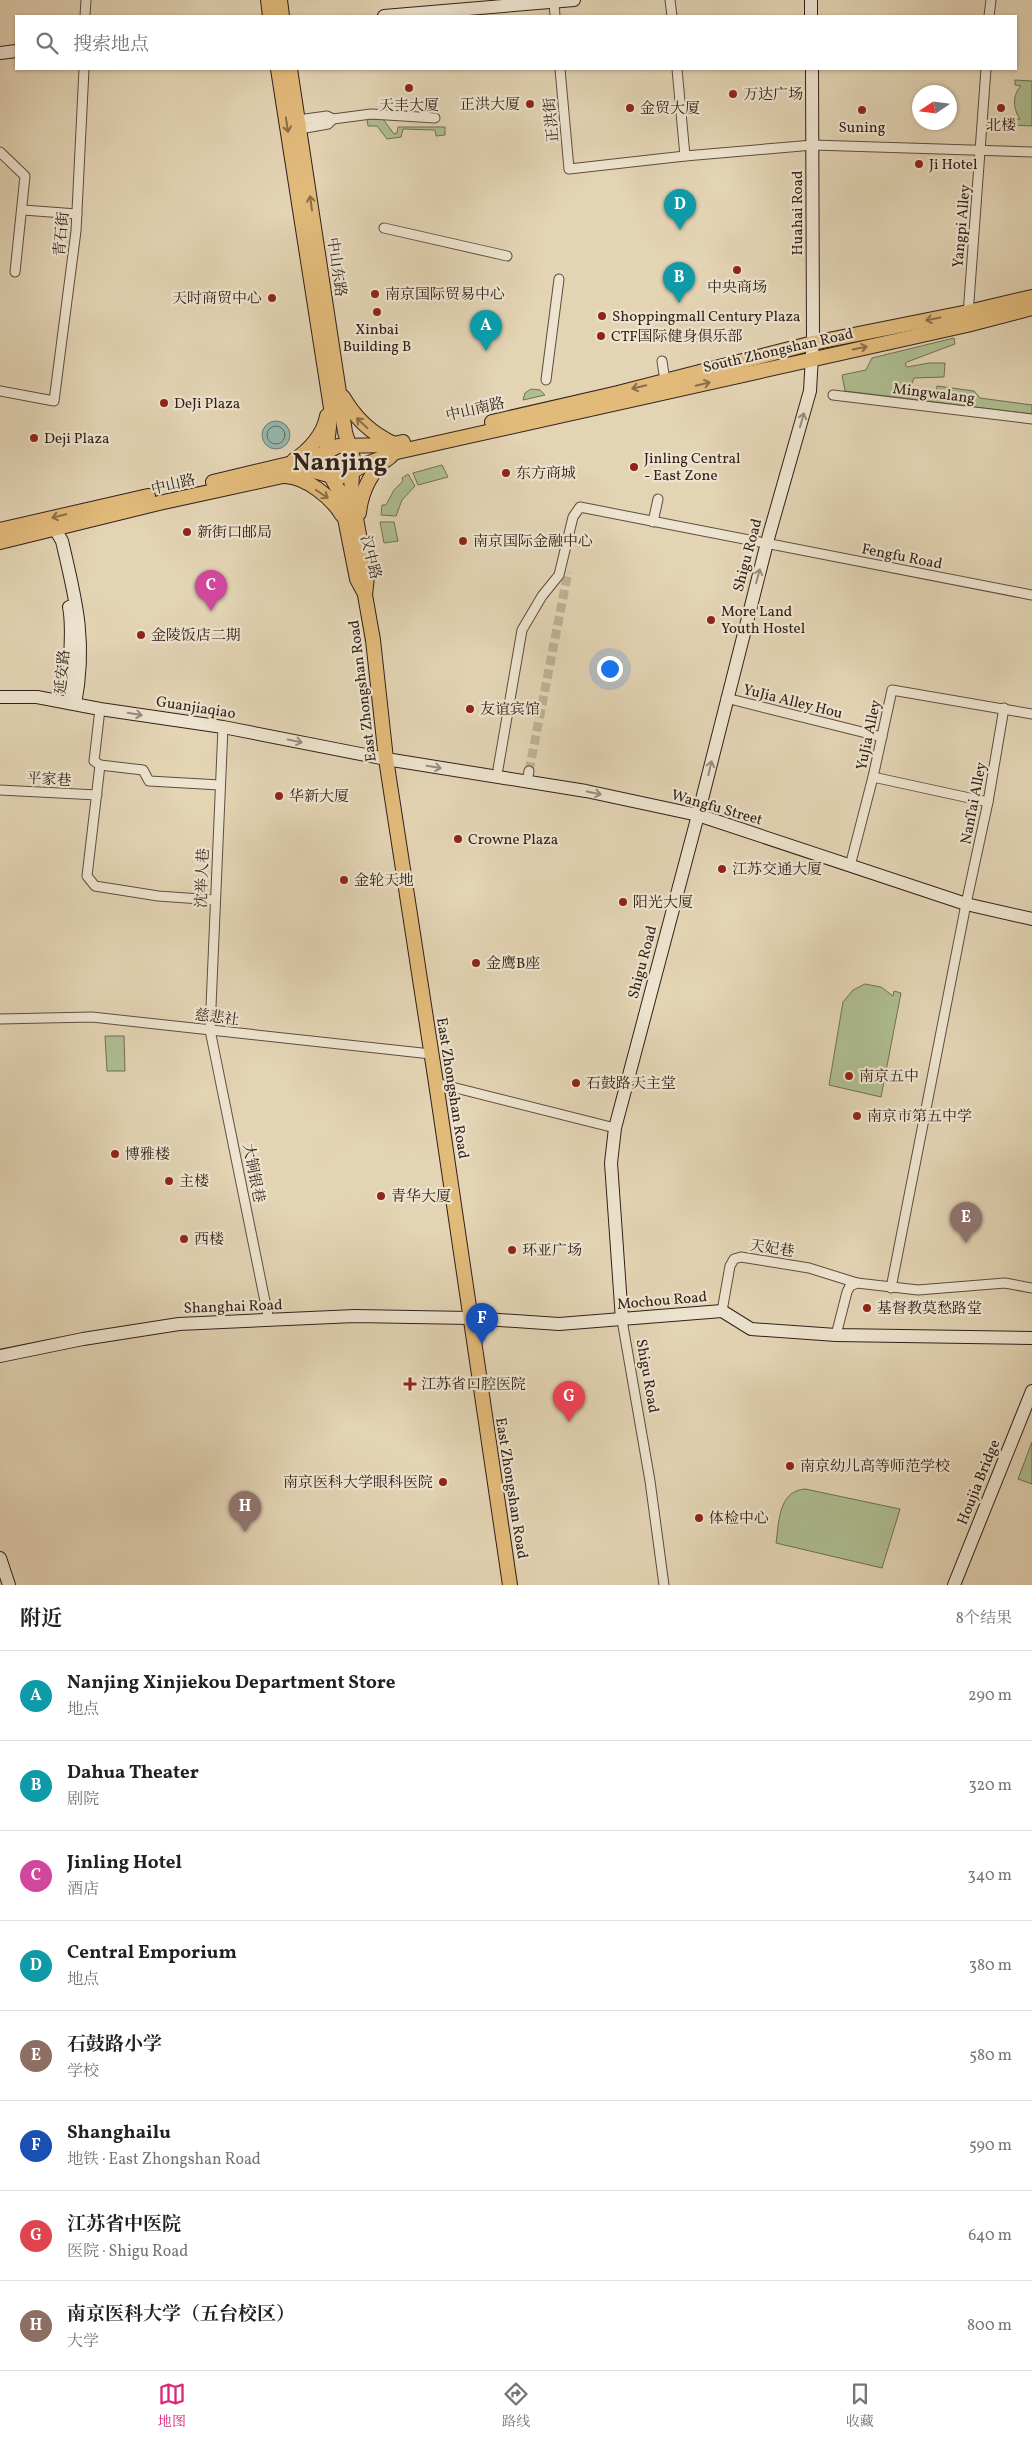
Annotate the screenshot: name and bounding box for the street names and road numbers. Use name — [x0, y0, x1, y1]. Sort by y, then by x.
street label: 正洪街 — [540, 97, 565, 143]
street label: Huahai Road — [788, 170, 809, 256]
street label: Yangpi Alley — [948, 184, 977, 269]
street label: 青石街 — [50, 211, 75, 257]
street label: 中山东路 — [321, 236, 350, 298]
street label: South Zhongshan Road — [701, 324, 856, 379]
street label: Mingwalang — [891, 379, 976, 410]
street label: 中山南路 — [444, 393, 507, 427]
street label: 中山路 — [149, 470, 198, 501]
street label: Shigu Road — [729, 517, 768, 594]
street label: 汉中路 — [354, 533, 385, 582]
street label: Fengfu Road — [860, 539, 944, 576]
street label: East Zhongshan Road — [344, 619, 383, 763]
street label: 延安路 — [51, 649, 76, 695]
street label: YuJia Alley Hou — [741, 680, 845, 725]
street label: Guanjiaqiao — [154, 692, 237, 725]
street label: YuJia Alley — [852, 698, 887, 773]
street label: NanTai Alley — [956, 760, 993, 846]
street label: 平家巷 — [26, 769, 72, 792]
street label: Wangfu Street — [669, 785, 765, 831]
street label: 沈举人巷 — [192, 848, 215, 908]
street label: Shigu Road — [624, 924, 663, 1001]
street label: 慈悲社 — [193, 1005, 240, 1032]
street label: East Zhongshan Road — [430, 1016, 473, 1160]
street label: 大锏银巷 — [236, 1142, 269, 1205]
street label: 天妃巷 — [748, 1236, 796, 1263]
street label: Mochou Road — [616, 1287, 708, 1316]
street label: Shanghai Road — [183, 1295, 283, 1320]
street label: Shigu Road — [630, 1338, 663, 1415]
street label: East Zhongshan Road — [489, 1416, 532, 1560]
street label: Houjia Bridge — [953, 1437, 1006, 1528]

